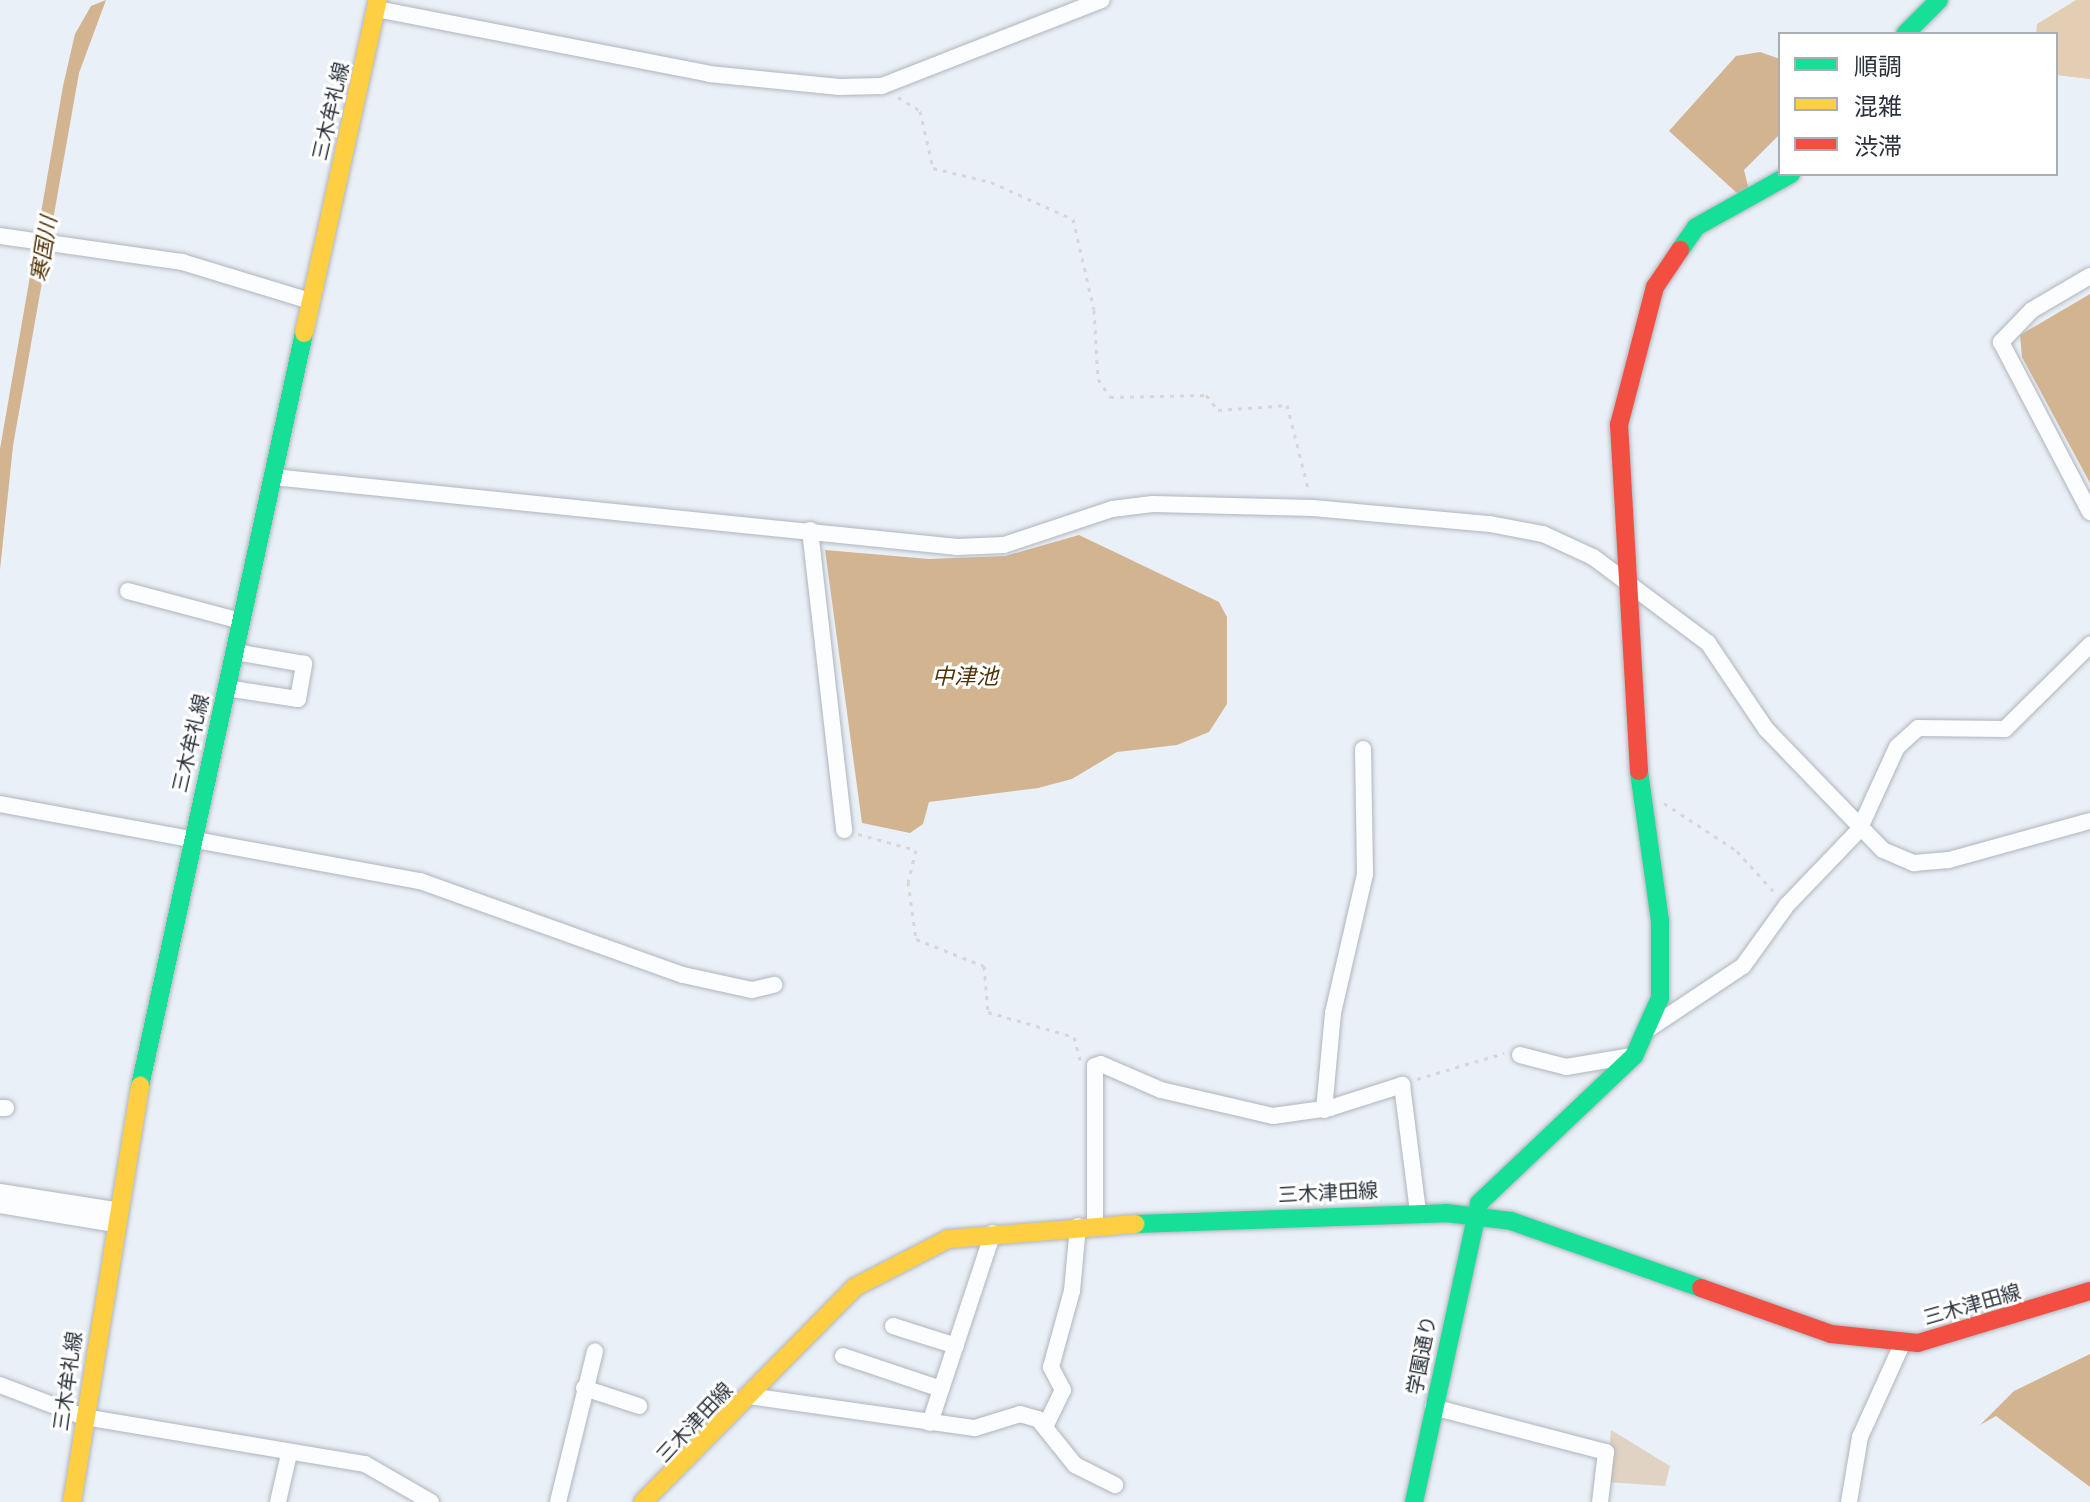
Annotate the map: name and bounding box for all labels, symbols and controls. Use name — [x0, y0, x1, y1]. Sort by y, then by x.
legend — [1778, 32, 2058, 176]
text: 順調 — [1854, 53, 1902, 80]
street label: 三木牟礼線 — [307, 60, 353, 162]
text: 混雑 — [1854, 93, 1902, 120]
text: 渋滞 — [1854, 133, 1902, 160]
water label: 寒国川 — [25, 214, 61, 284]
water label: 中津池 — [932, 663, 998, 689]
street label: 三木牟礼線 — [167, 692, 213, 794]
street label: 三木津田線 — [1277, 1177, 1379, 1207]
street label: 三木津田線 — [1921, 1279, 2023, 1329]
street label: 学園通り — [1402, 1313, 1440, 1397]
street label: 三木牟礼線 — [48, 1330, 86, 1432]
street label: 三木津田線 — [651, 1377, 737, 1467]

